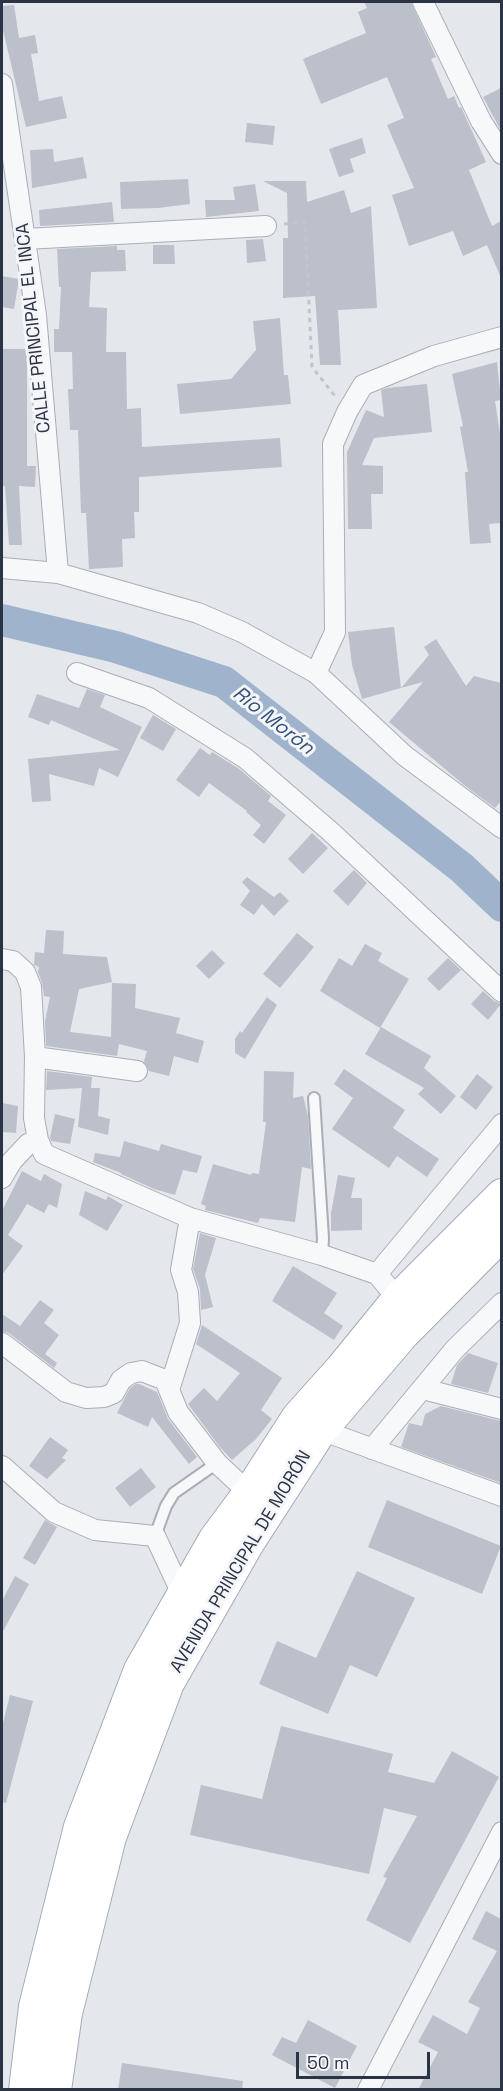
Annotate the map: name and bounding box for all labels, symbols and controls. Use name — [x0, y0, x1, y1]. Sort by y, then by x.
street label: CALLE PRINCIPAL EL INCA — [12, 222, 56, 434]
water label: Río Morón — [228, 682, 318, 760]
street label: AVENIDA PRINCIPAL DE MORÓN — [166, 1447, 316, 1677]
scale bar — [299, 2040, 432, 2078]
text: 50 m — [307, 2051, 349, 2074]

